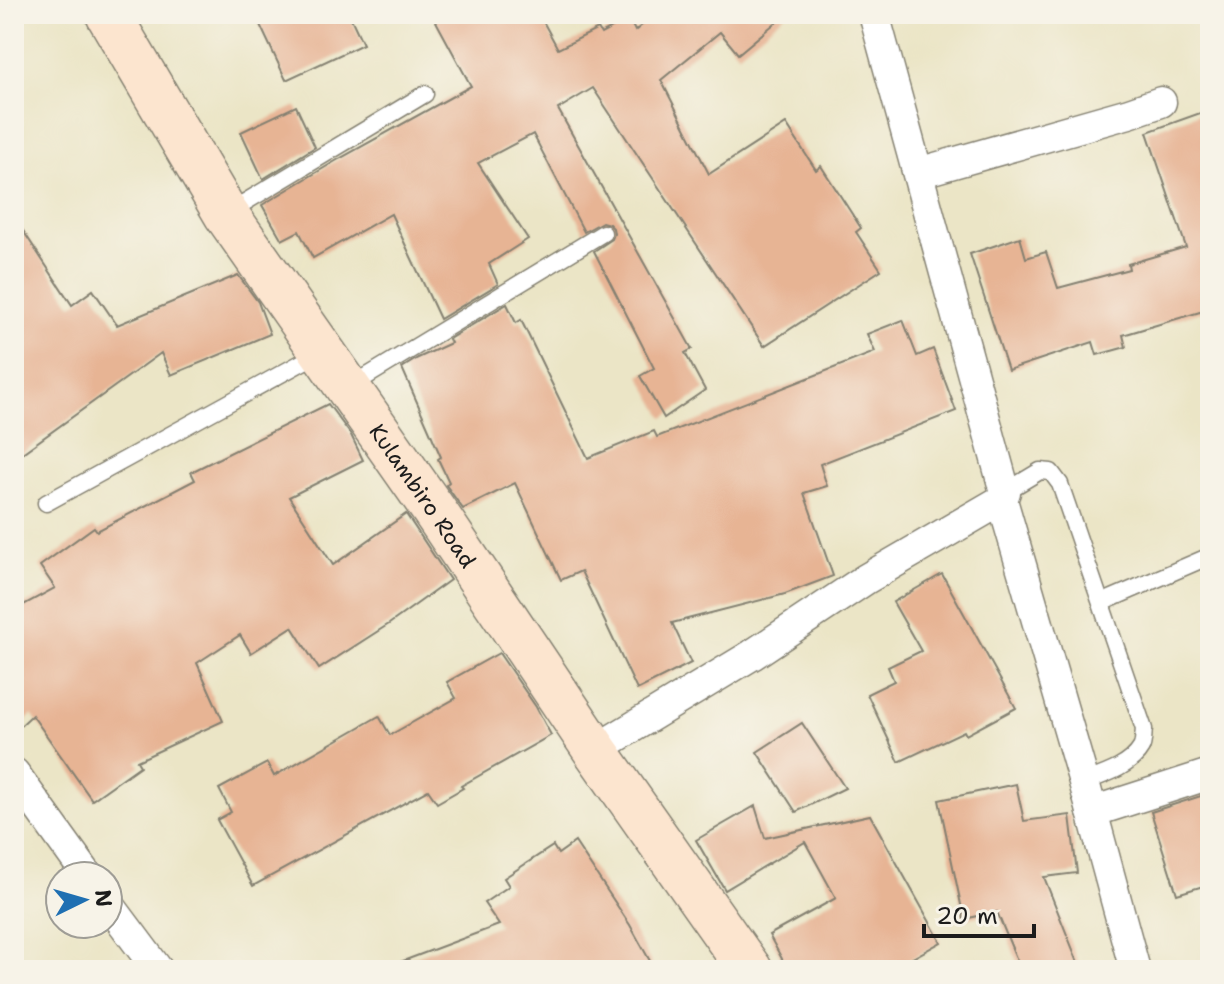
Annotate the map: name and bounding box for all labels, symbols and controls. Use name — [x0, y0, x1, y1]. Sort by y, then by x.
street label: Kulambiro Road — [363, 418, 483, 574]
north arrow — [44, 860, 124, 940]
text: N — [88, 888, 119, 908]
scale bar — [924, 888, 1034, 938]
text: 20 m — [936, 900, 998, 932]

